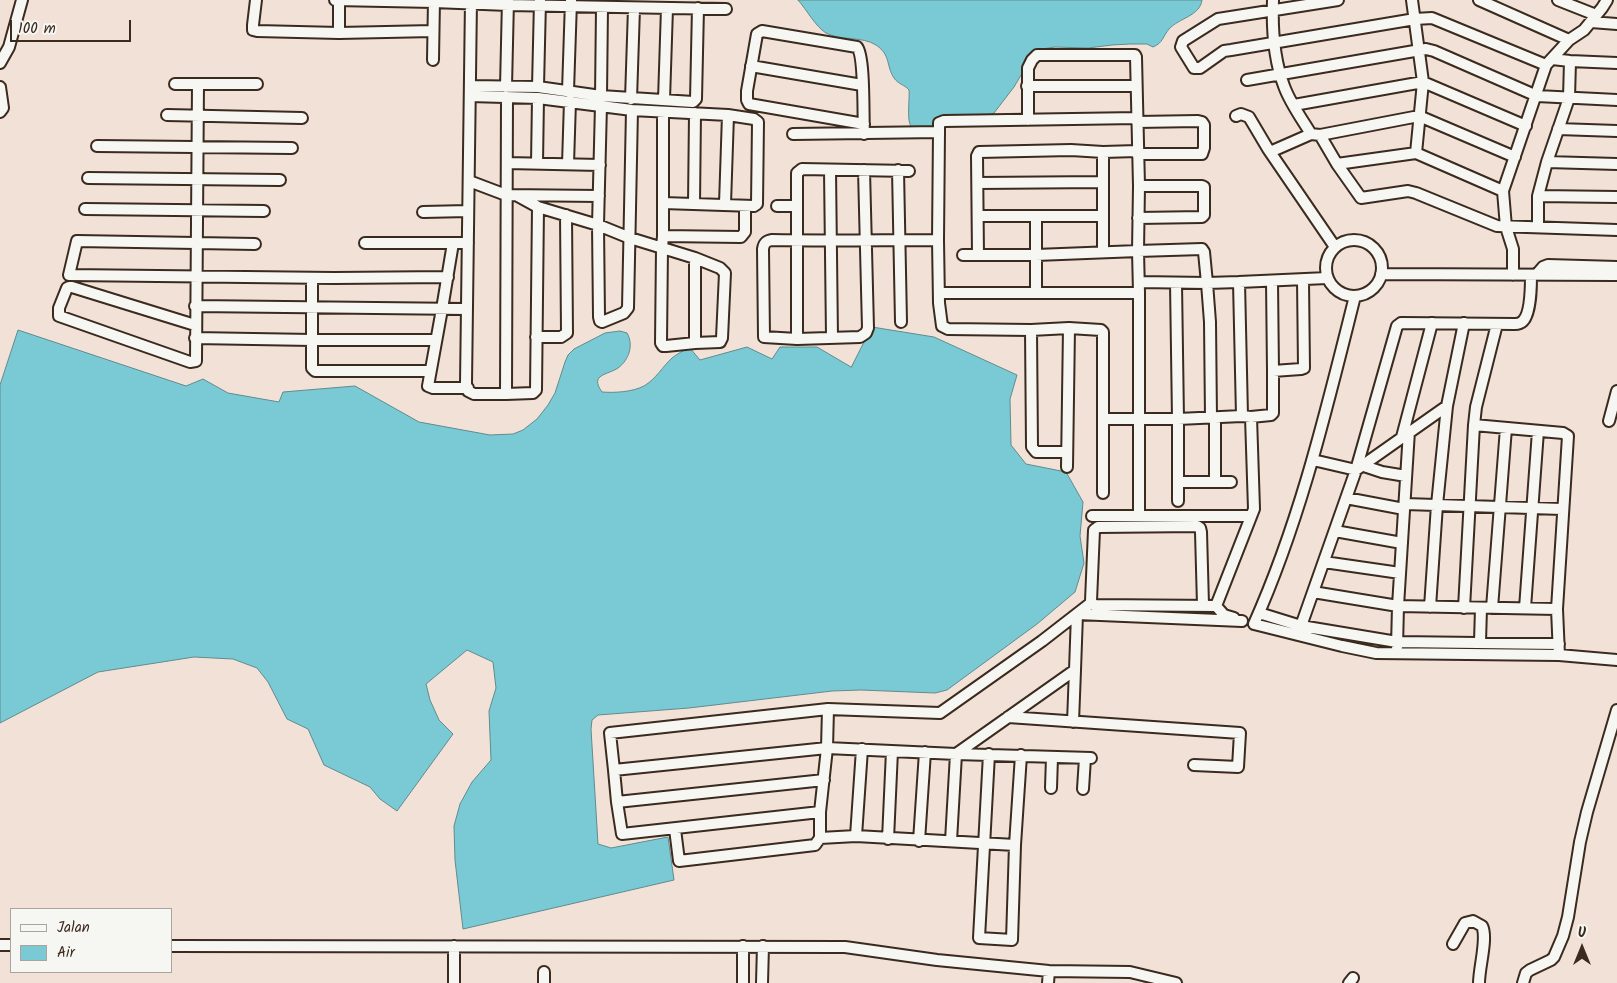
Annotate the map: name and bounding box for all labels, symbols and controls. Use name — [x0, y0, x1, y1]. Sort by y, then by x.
scale bar — [12, 10, 134, 42]
text: 100 m — [18, 17, 56, 41]
legend — [10, 908, 172, 973]
text: Jalan — [57, 916, 90, 940]
text: U — [1578, 922, 1586, 944]
north arrow — [1557, 923, 1607, 973]
text: Air — [57, 941, 75, 965]

